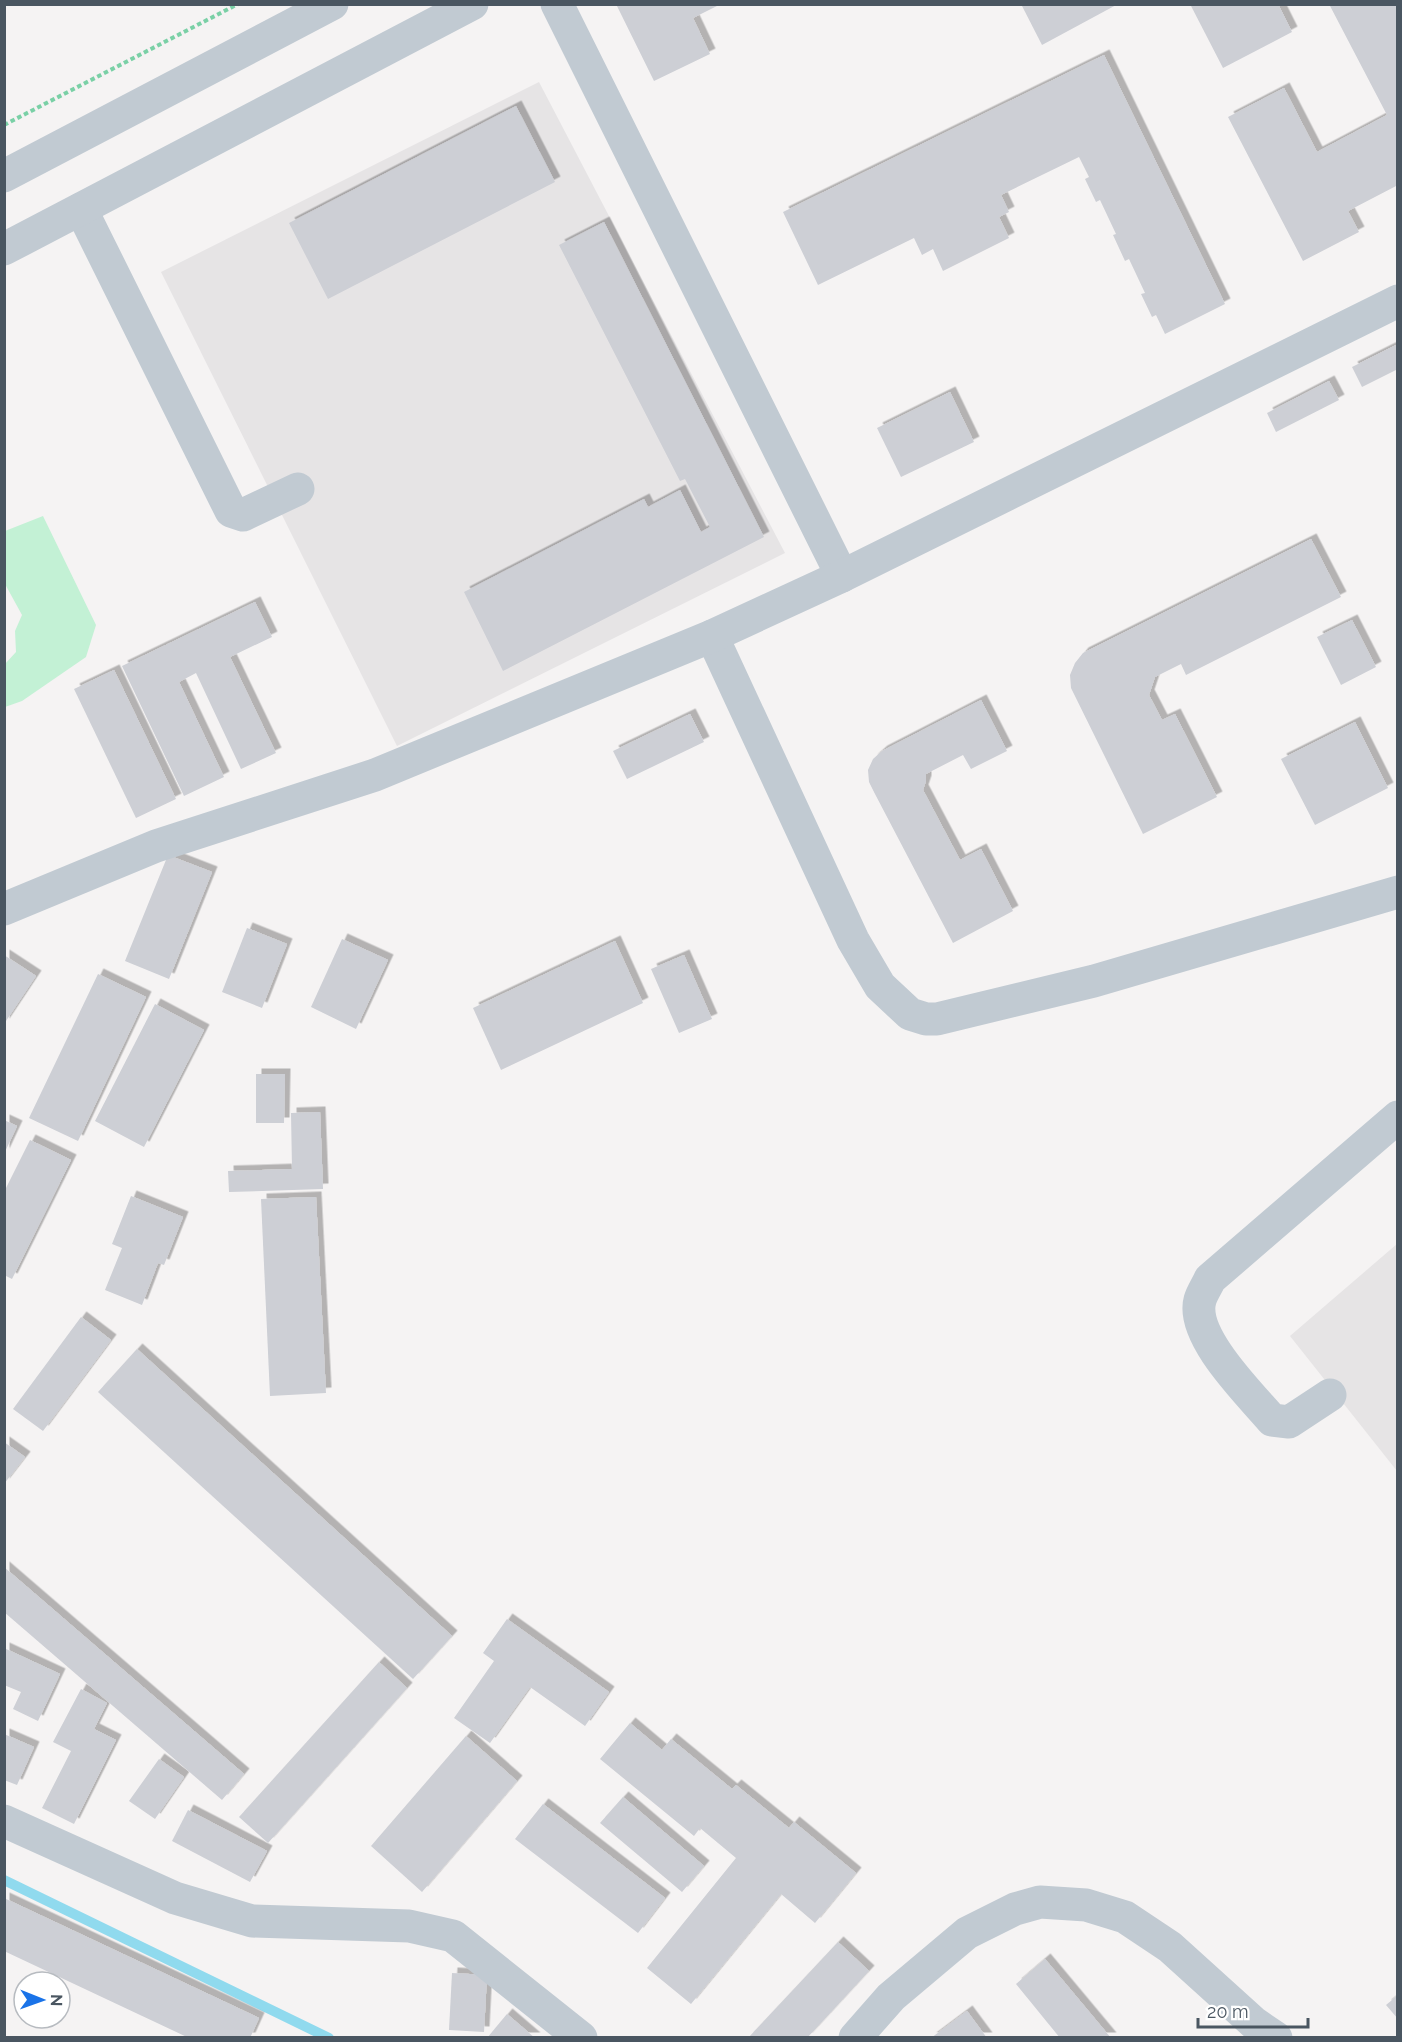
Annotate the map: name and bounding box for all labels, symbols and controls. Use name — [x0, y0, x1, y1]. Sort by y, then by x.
north arrow — [12, 1970, 72, 2030]
scale bar — [1198, 1991, 1308, 2029]
text: N — [47, 1994, 66, 2007]
text: 20 m — [1207, 2001, 1249, 2022]

